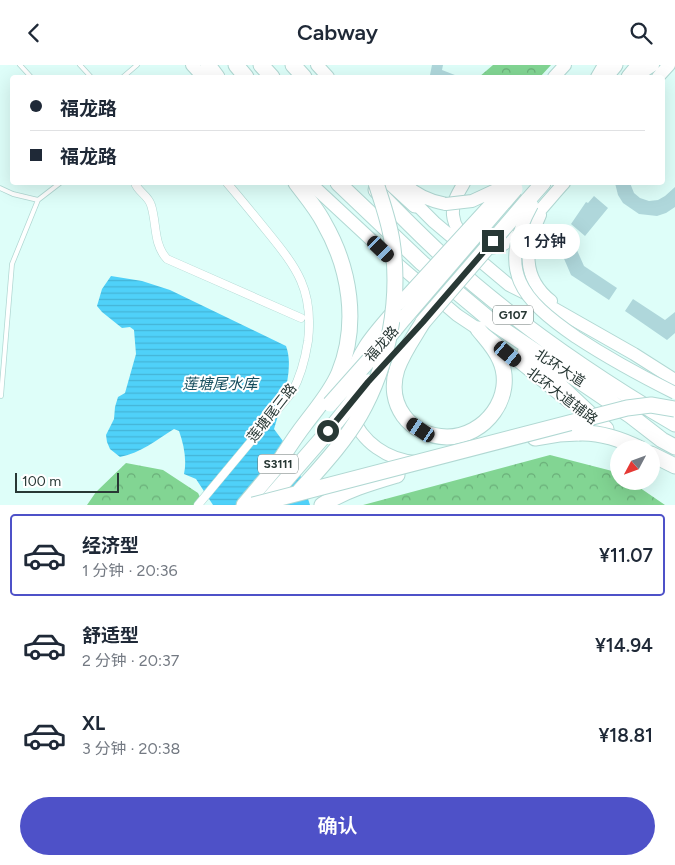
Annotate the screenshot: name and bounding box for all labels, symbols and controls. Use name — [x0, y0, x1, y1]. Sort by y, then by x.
icon: back — [20, 19, 48, 47]
text: Cabway — [297, 19, 378, 46]
icon: search — [627, 19, 655, 47]
text: 福龙路 — [60, 97, 117, 120]
text: 福龙路 — [60, 145, 117, 168]
callout: 1 分钟 — [510, 223, 580, 259]
route end — [482, 230, 504, 252]
text: 1 分钟 — [524, 232, 566, 251]
car — [364, 233, 397, 265]
road number: G107 — [493, 305, 533, 325]
street label: 福龙路 — [362, 323, 402, 365]
car — [491, 339, 524, 369]
street label: 北环大道 — [532, 346, 588, 390]
street label: 北环大道辅路 — [523, 364, 601, 428]
water label: 莲塘尾水库 — [182, 375, 260, 393]
street label: 莲塘尾三路 — [244, 380, 300, 446]
car — [404, 415, 437, 445]
route start — [317, 420, 339, 442]
north arrow — [610, 440, 660, 490]
map controls — [610, 440, 660, 490]
road number: S3111 — [258, 454, 298, 473]
scale bar — [15, 470, 119, 493]
text: 100 m — [22, 473, 61, 490]
icon: car — [22, 533, 67, 578]
text: 经济型 — [82, 534, 139, 557]
text: ¥11.07 — [599, 544, 653, 567]
text: 1 分钟 · 20:36 — [82, 561, 178, 580]
icon: car — [22, 623, 67, 668]
text: 舒适型 — [82, 624, 139, 647]
text: ¥14.94 — [595, 634, 653, 657]
text: 2 分钟 · 20:37 — [82, 651, 179, 670]
text: XL — [82, 712, 105, 735]
icon: car — [22, 713, 67, 758]
text: ¥18.81 — [598, 724, 653, 747]
text: 3 分钟 · 20:38 — [82, 739, 180, 758]
button: 确认 — [20, 797, 655, 855]

